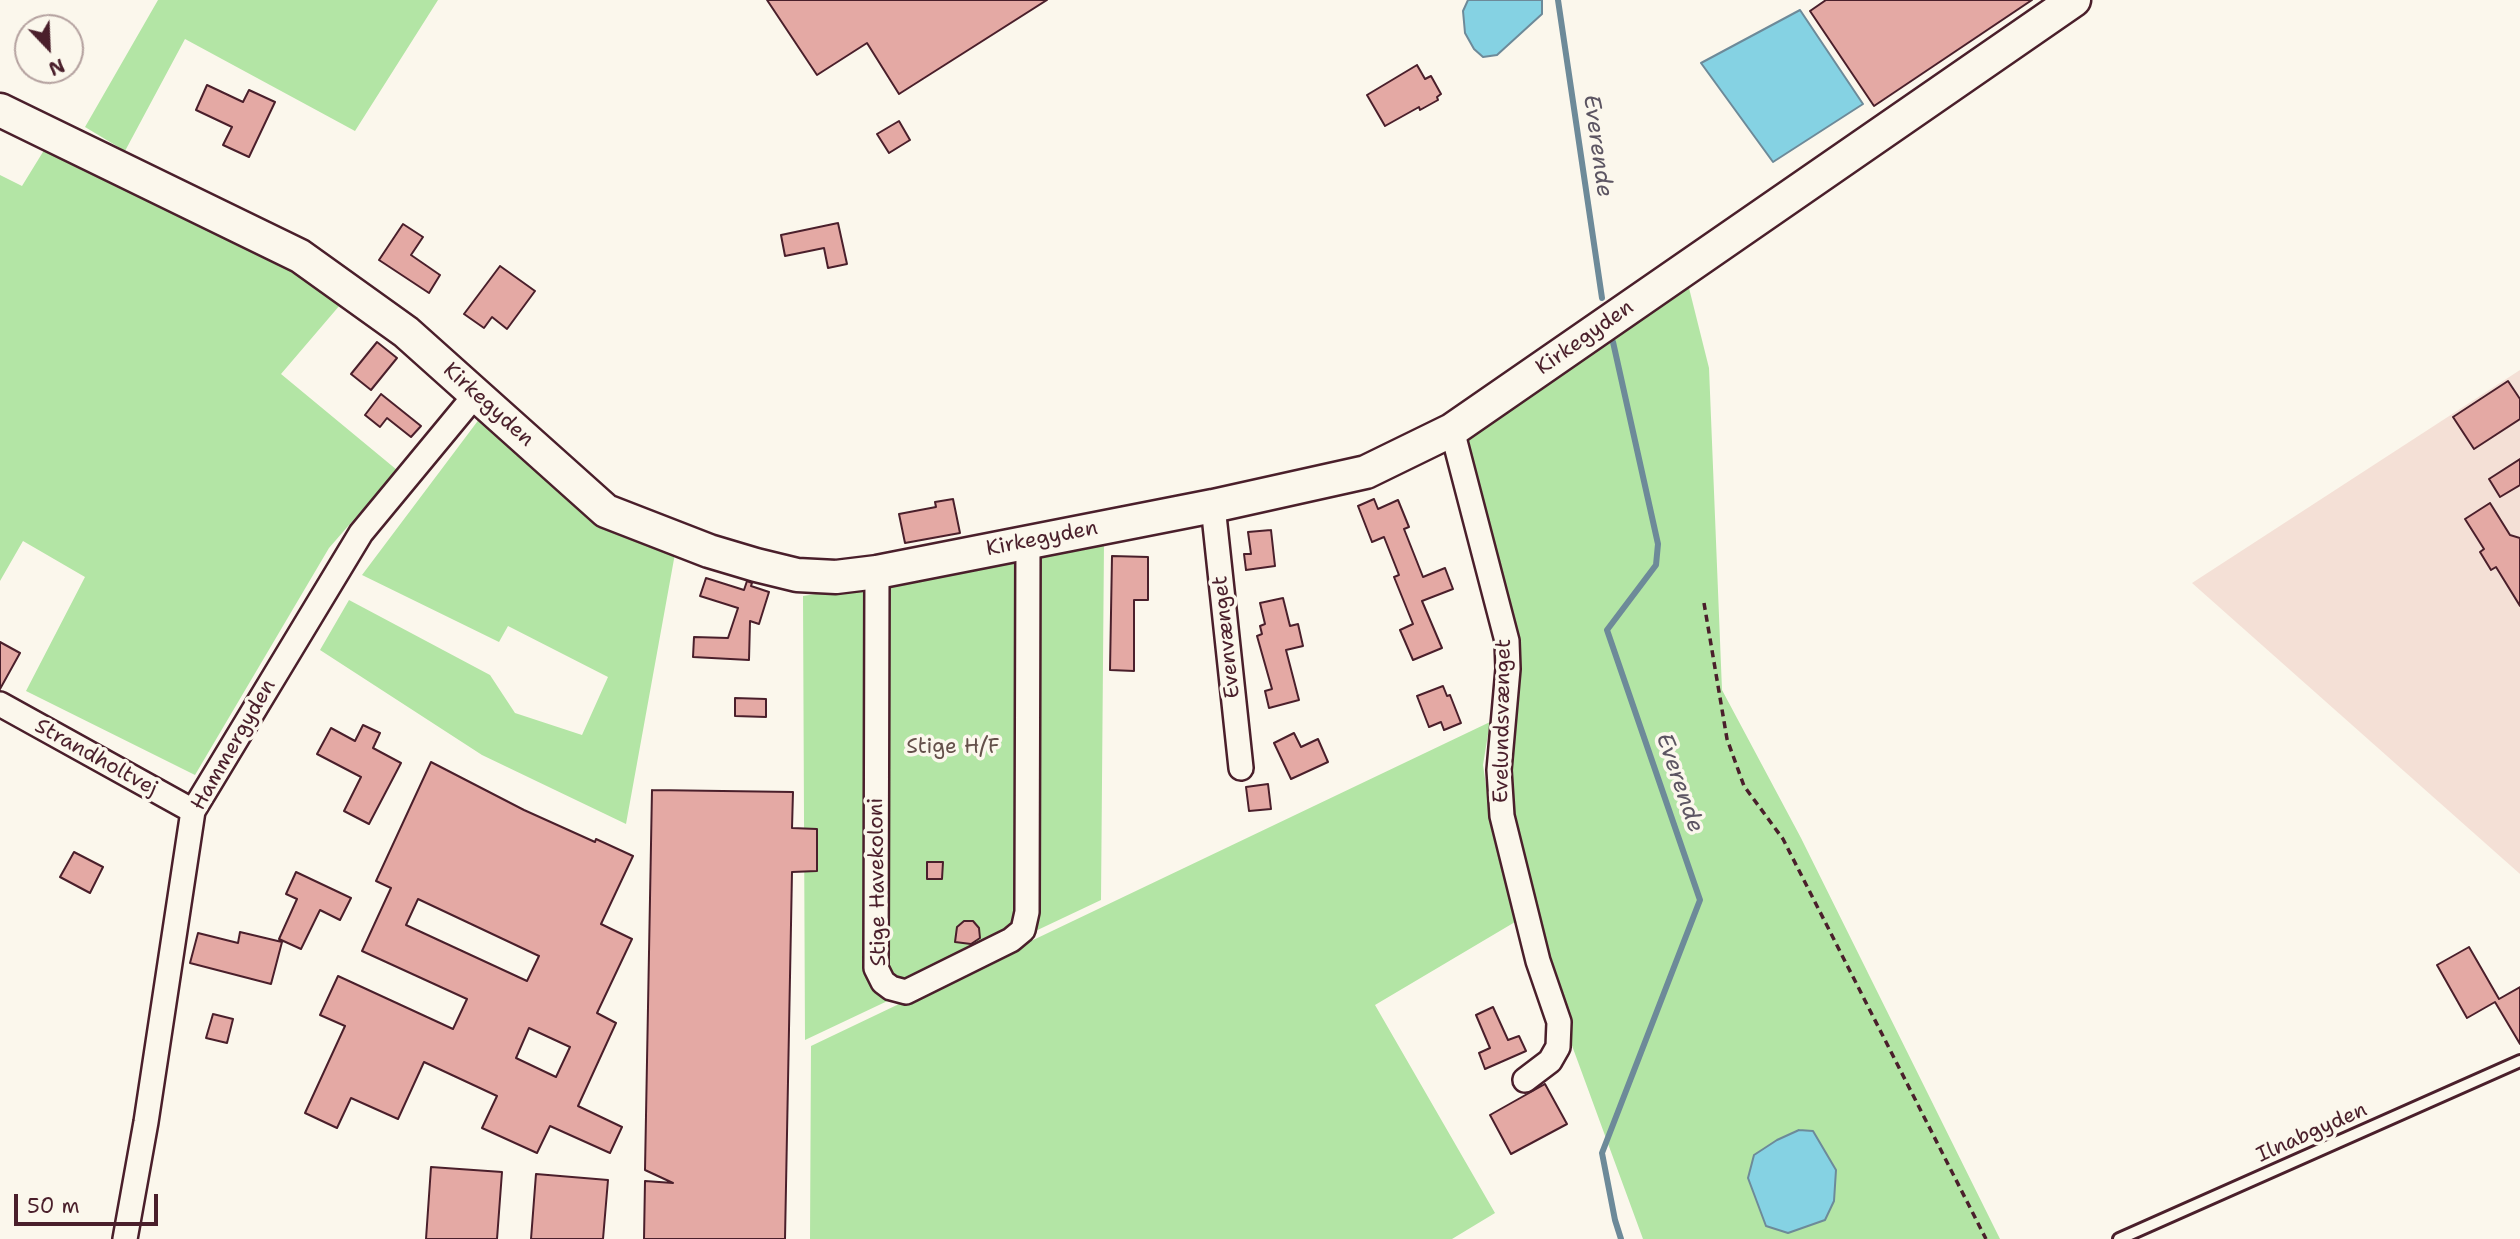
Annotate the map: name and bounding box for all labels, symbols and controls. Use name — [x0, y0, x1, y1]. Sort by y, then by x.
north arrow — [14, 14, 84, 84]
text: N — [45, 53, 68, 81]
water label: Everende — [1576, 93, 1618, 199]
street label: Kirkegyden — [1531, 295, 1639, 381]
street label: Kirkegyden — [437, 358, 539, 452]
street label: Kirkegyden — [984, 516, 1100, 562]
street label: Evenvænget — [1208, 574, 1246, 700]
street label: Evelundsvænget — [1489, 639, 1517, 803]
street label: Hammergyden — [186, 675, 282, 815]
street label: Strandholtvej — [30, 714, 162, 802]
water label: Everende — [1649, 730, 1709, 836]
park label: Stige H/F — [906, 735, 1000, 761]
street label: Stige Havekoloni — [864, 797, 892, 967]
street label: Ilnabgyden — [2253, 1097, 2371, 1169]
scale bar — [18, 1180, 161, 1224]
text: 50 m — [27, 1192, 80, 1220]

